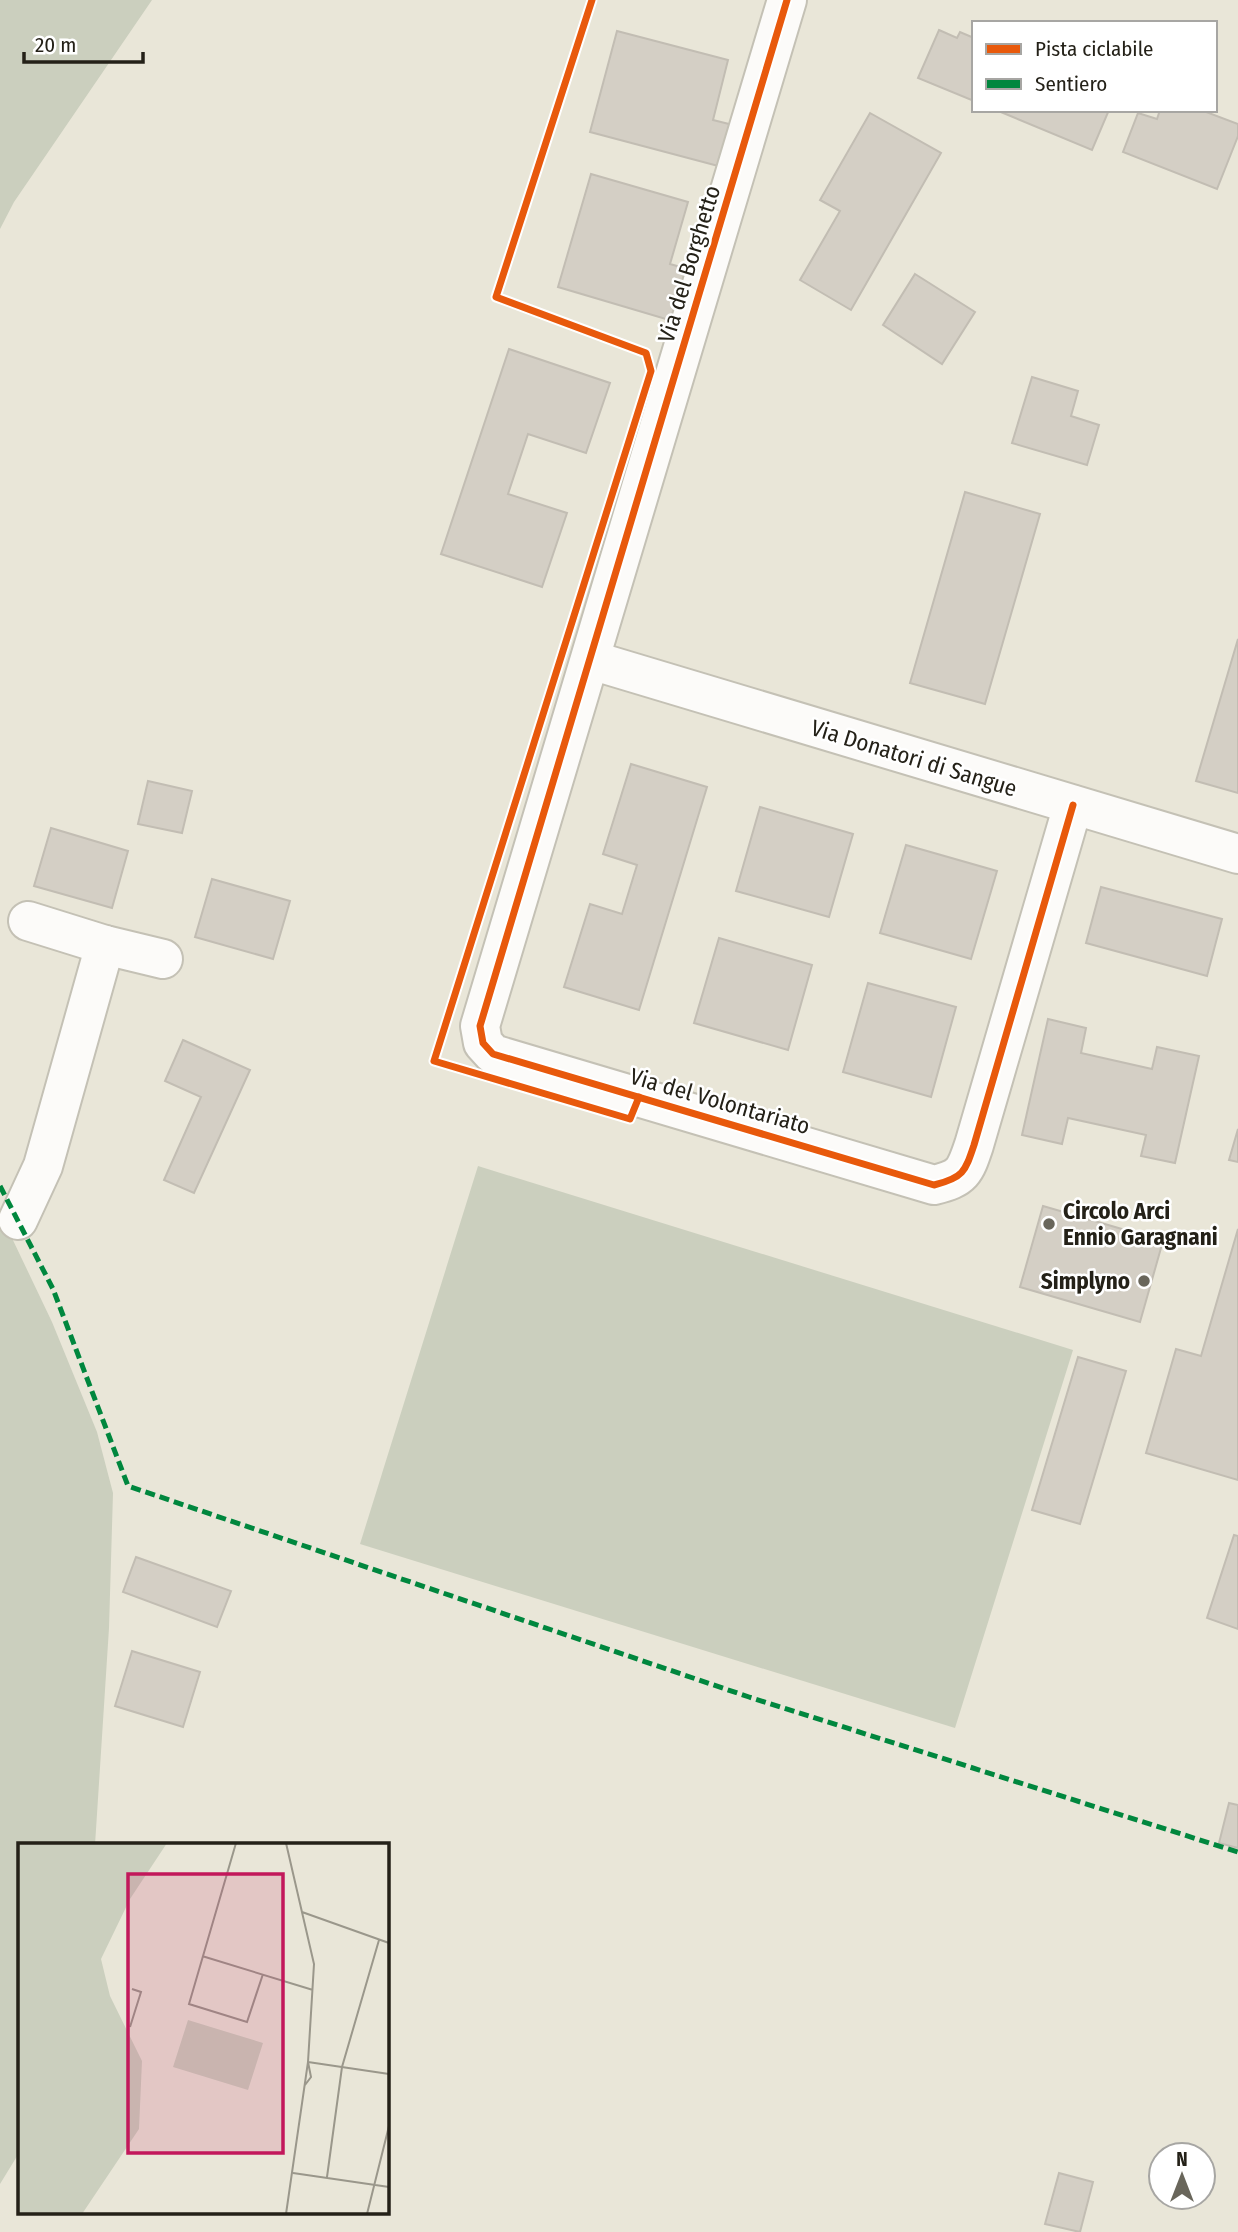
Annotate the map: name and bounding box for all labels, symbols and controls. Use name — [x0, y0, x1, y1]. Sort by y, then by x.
scale bar — [24, 21, 144, 65]
legend — [972, 21, 1217, 112]
text: 20 m — [35, 32, 76, 58]
text: Pista ciclabile — [1035, 36, 1153, 62]
text: Sentiero — [1035, 71, 1107, 97]
street label: Via del Borghetto — [652, 182, 726, 346]
street label: Via Donatori di Sangue — [808, 713, 1020, 803]
street label: Via del Volontariato — [627, 1062, 813, 1140]
place label: Circolo Arci Ennio Garagnani — [1063, 1197, 1218, 1251]
marker: Circolo Arci Ennio Garagnani — [1041, 1216, 1057, 1232]
place label: Simplyno — [1041, 1267, 1130, 1295]
marker: Simplyno — [1136, 1273, 1152, 1289]
inset map — [18, 1843, 388, 2214]
north arrow — [1147, 2141, 1217, 2211]
text: N — [1176, 2148, 1188, 2171]

